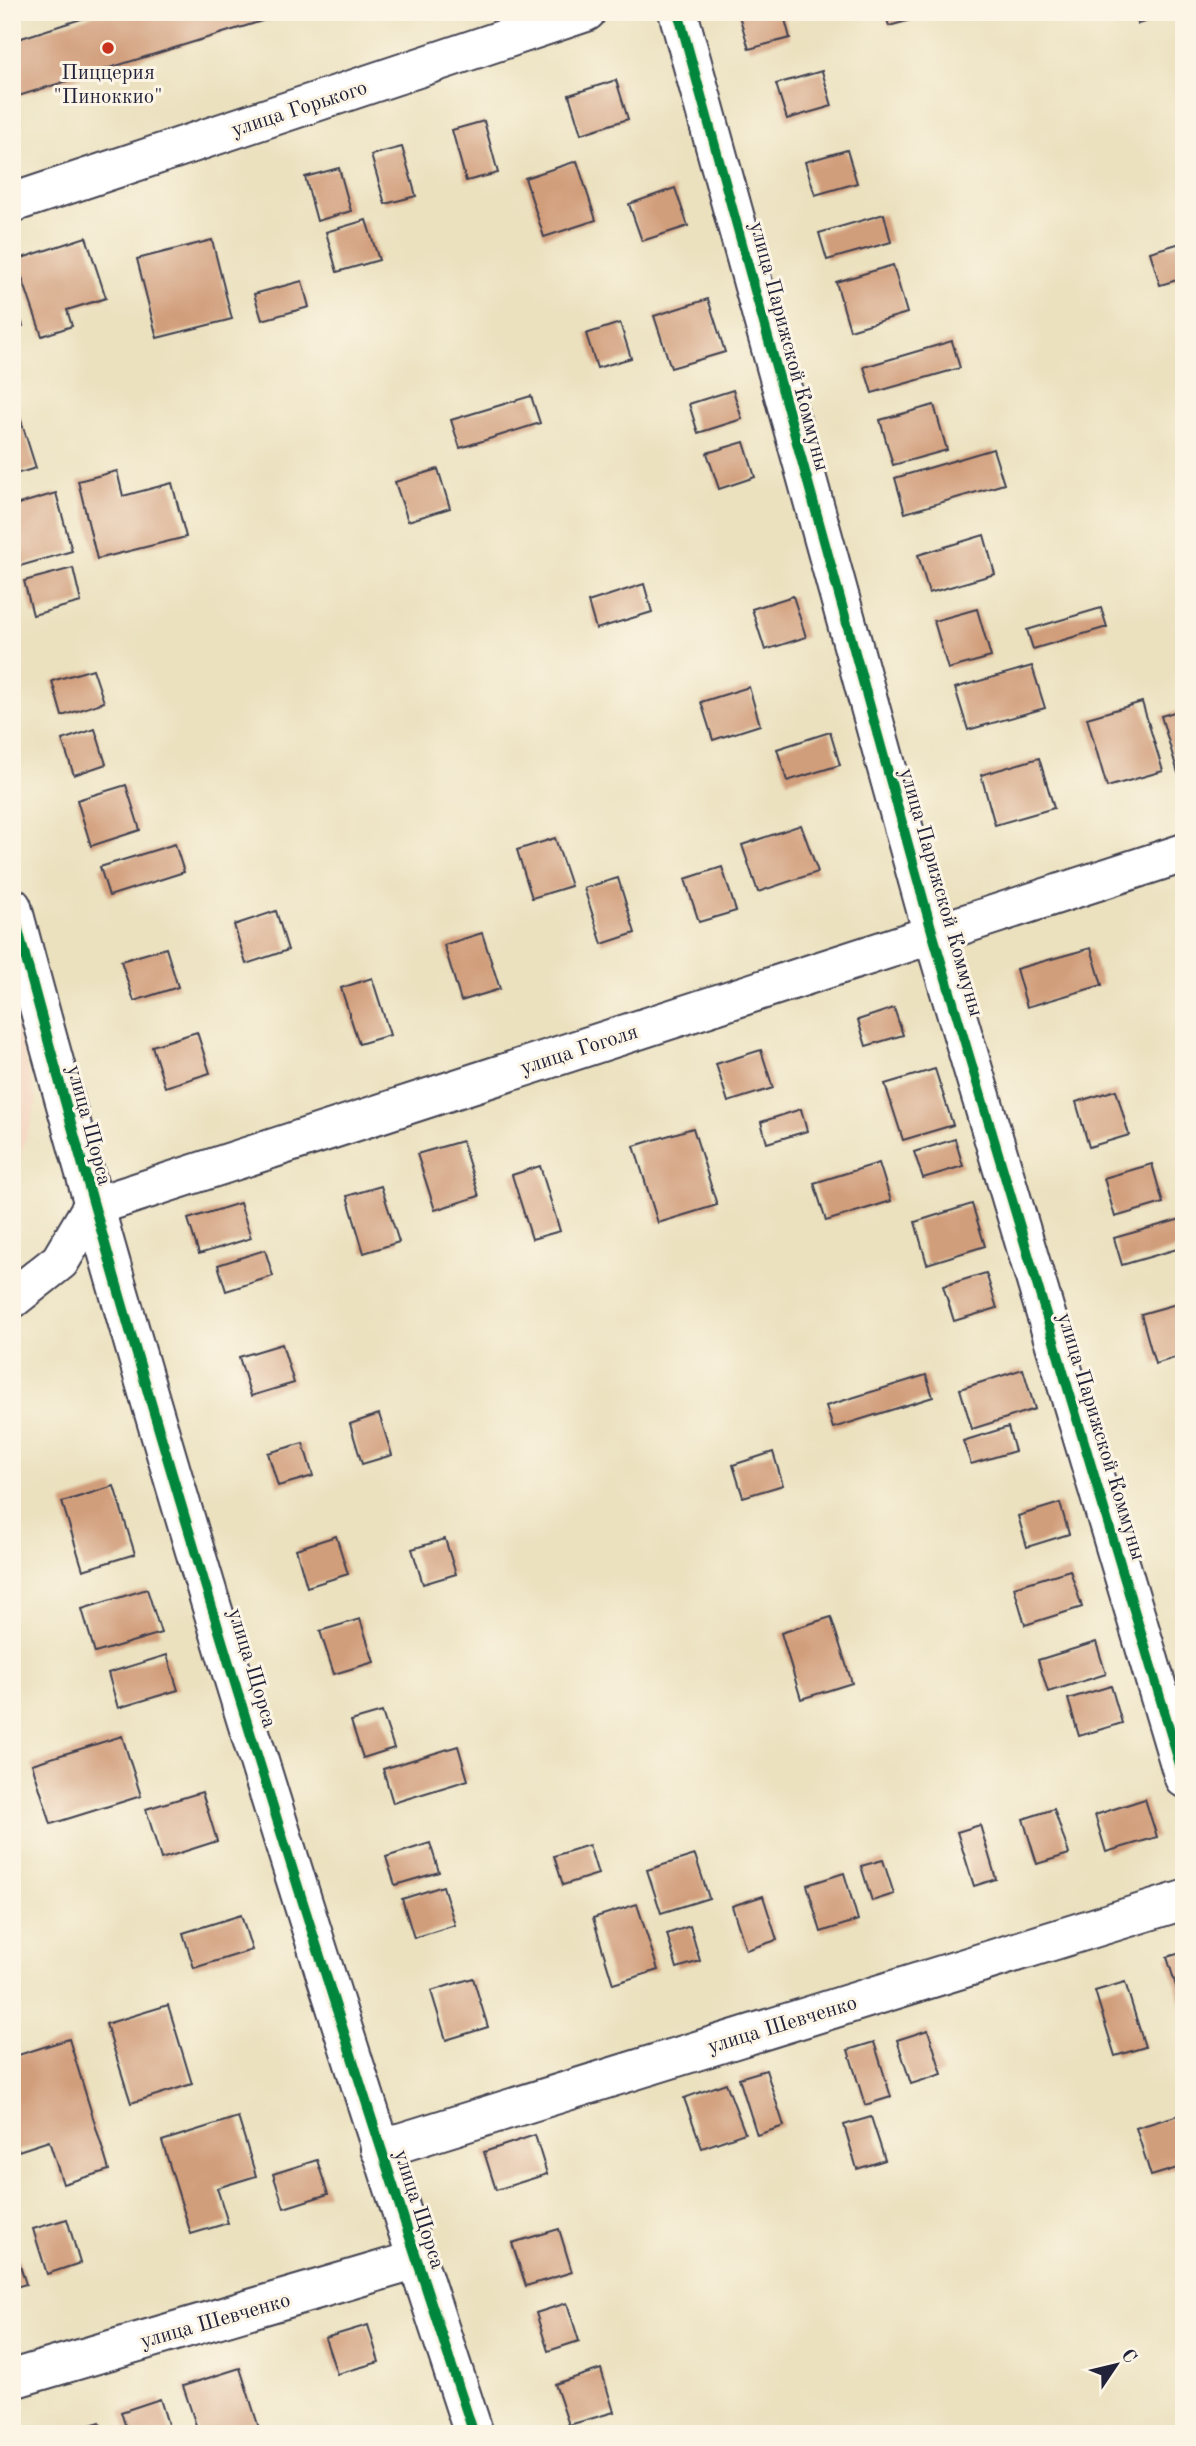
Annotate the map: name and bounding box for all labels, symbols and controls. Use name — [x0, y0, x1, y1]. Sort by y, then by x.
marker: Пиццерия "Пиноккио" — [100, 40, 116, 56]
place label: Пиццерия "Пиноккио" — [53, 63, 163, 108]
street label: улица Горького — [229, 78, 370, 141]
street label: улица Парижской Коммуны — [745, 219, 832, 474]
street label: улица Парижской Коммуны — [895, 766, 986, 1019]
street label: улица Гоголя — [518, 1022, 641, 1079]
street label: улица Щорса — [62, 1063, 115, 1188]
street label: улица Парижской Коммуны — [1053, 1310, 1148, 1563]
street label: улица Щорса — [223, 1606, 280, 1731]
street label: улица Шевченко — [705, 1993, 860, 2058]
street label: улица Щорса — [389, 2147, 448, 2272]
street label: улица Шевченко — [138, 2290, 293, 2353]
north arrow — [1080, 2330, 1150, 2400]
text: С — [1116, 2346, 1139, 2367]

